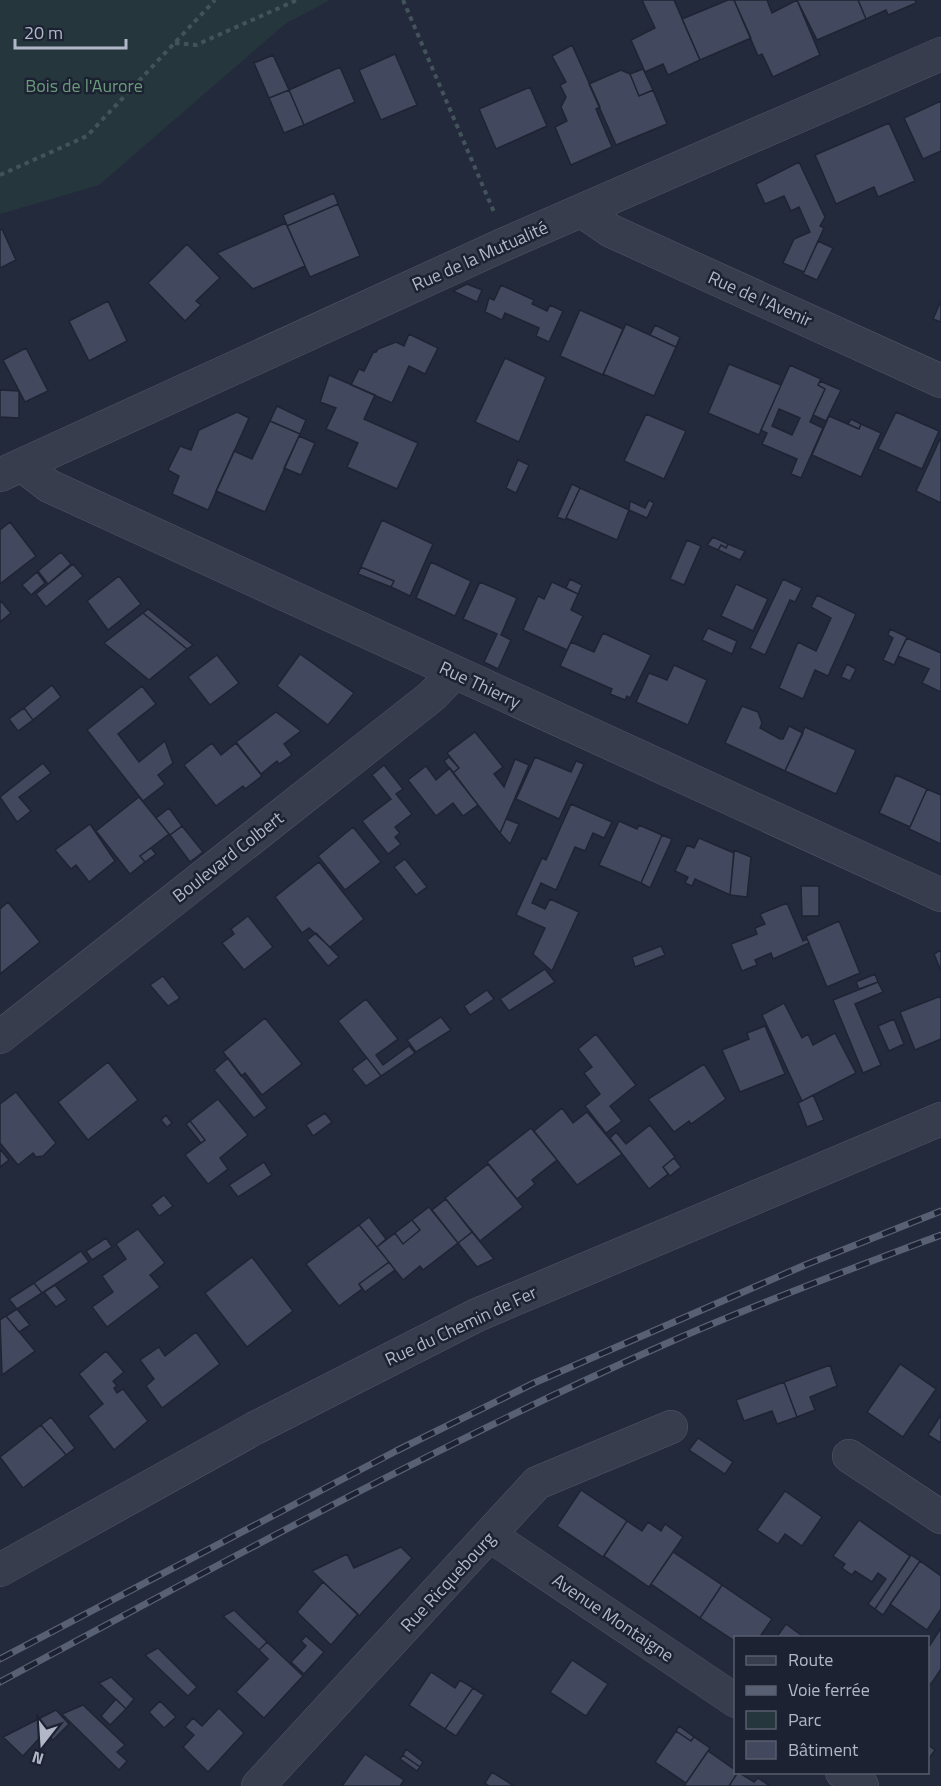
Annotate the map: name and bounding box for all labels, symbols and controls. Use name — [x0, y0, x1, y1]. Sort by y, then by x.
scale bar — [15, 12, 126, 50]
text: 20 m — [24, 19, 63, 46]
park label: Bois de l'Aurore — [25, 72, 143, 99]
street label: Rue de la Mutualité — [407, 213, 552, 298]
street label: Rue de l'Avenir — [704, 264, 816, 333]
street label: Rue Thierry — [435, 654, 526, 715]
street label: Boulevard Colbert — [166, 804, 290, 909]
street label: Rue du Chemin de Fer — [380, 1278, 541, 1373]
street label: Rue Ricquebourg — [394, 1525, 501, 1638]
street label: Avenue Montaigne — [547, 1567, 680, 1668]
legend — [734, 1636, 929, 1774]
text: Route — [788, 1646, 833, 1673]
text: Voie ferrée — [788, 1676, 870, 1703]
text: Parc — [788, 1706, 822, 1733]
north arrow — [12, 1714, 72, 1774]
text: Bâtiment — [788, 1736, 859, 1763]
text: N — [29, 1745, 46, 1771]

